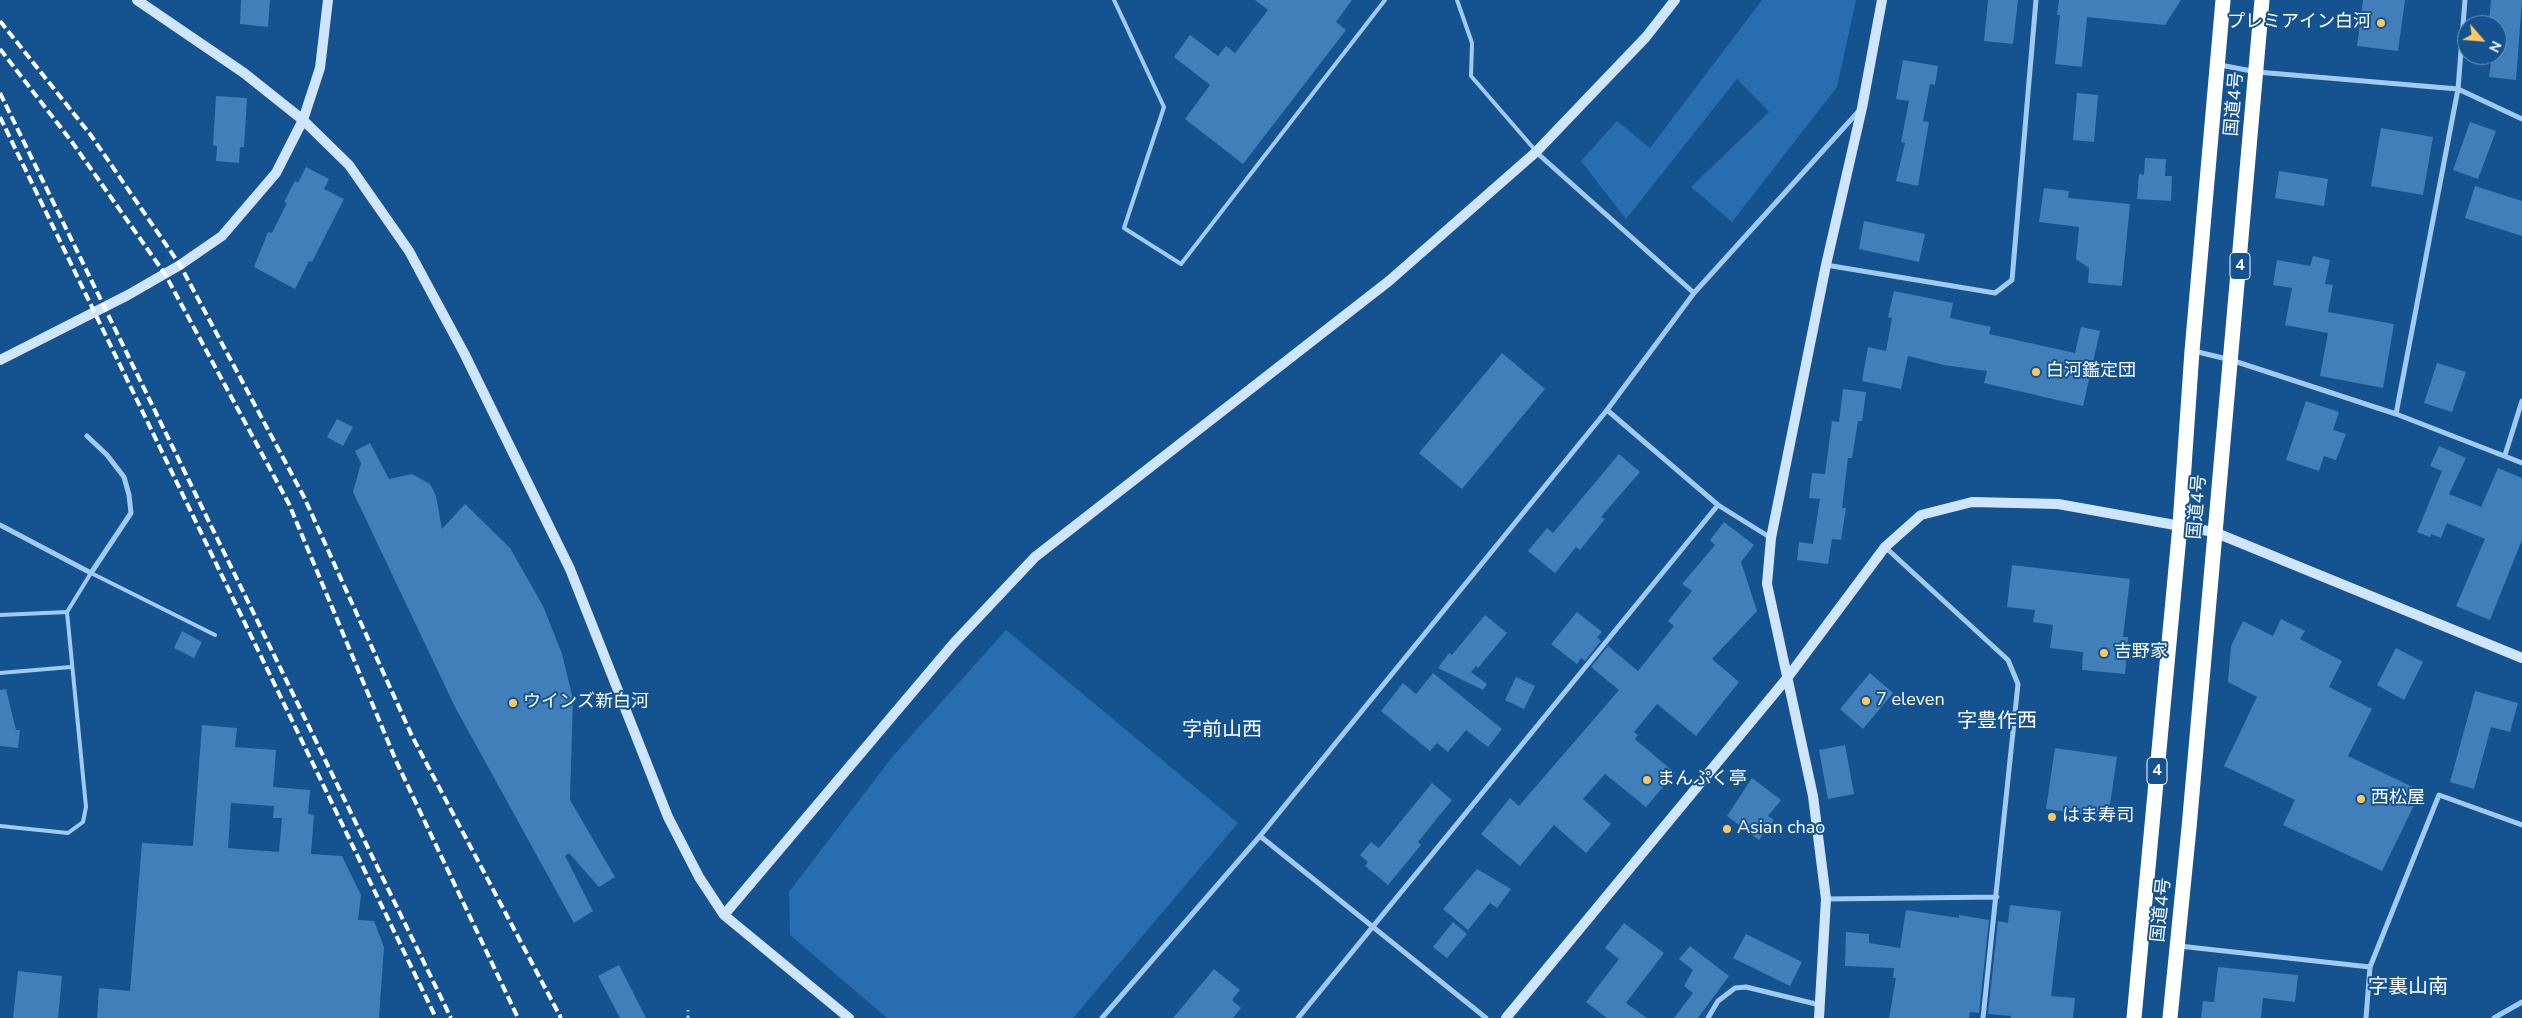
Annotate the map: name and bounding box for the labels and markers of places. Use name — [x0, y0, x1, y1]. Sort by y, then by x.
place label: プレミアイン白河 — [2227, 12, 2371, 34]
marker: プレミアイン白河 — [2375, 17, 2387, 29]
place label: 白河鑑定団 — [2046, 361, 2136, 383]
marker: 白河鑑定団 — [2030, 366, 2042, 378]
place label: 吉野家 — [2114, 642, 2168, 664]
marker: 吉野家 — [2098, 647, 2110, 659]
place label: 7 eleven — [1876, 690, 1945, 712]
place label: ウインズ新白河 — [523, 692, 649, 714]
marker: 7 eleven — [1860, 695, 1872, 707]
marker: ウインズ新白河 — [507, 697, 519, 709]
place label: まんぷく亭 — [1657, 769, 1747, 791]
marker: まんぷく亭 — [1641, 774, 1653, 786]
place label: 西松屋 — [2371, 788, 2425, 810]
marker: 西松屋 — [2355, 793, 2367, 805]
place label: はま寿司 — [2062, 806, 2134, 828]
marker: はま寿司 — [2046, 811, 2058, 823]
place label: Asian chao — [1737, 818, 1825, 840]
marker: Asian chao — [1721, 823, 1733, 835]

